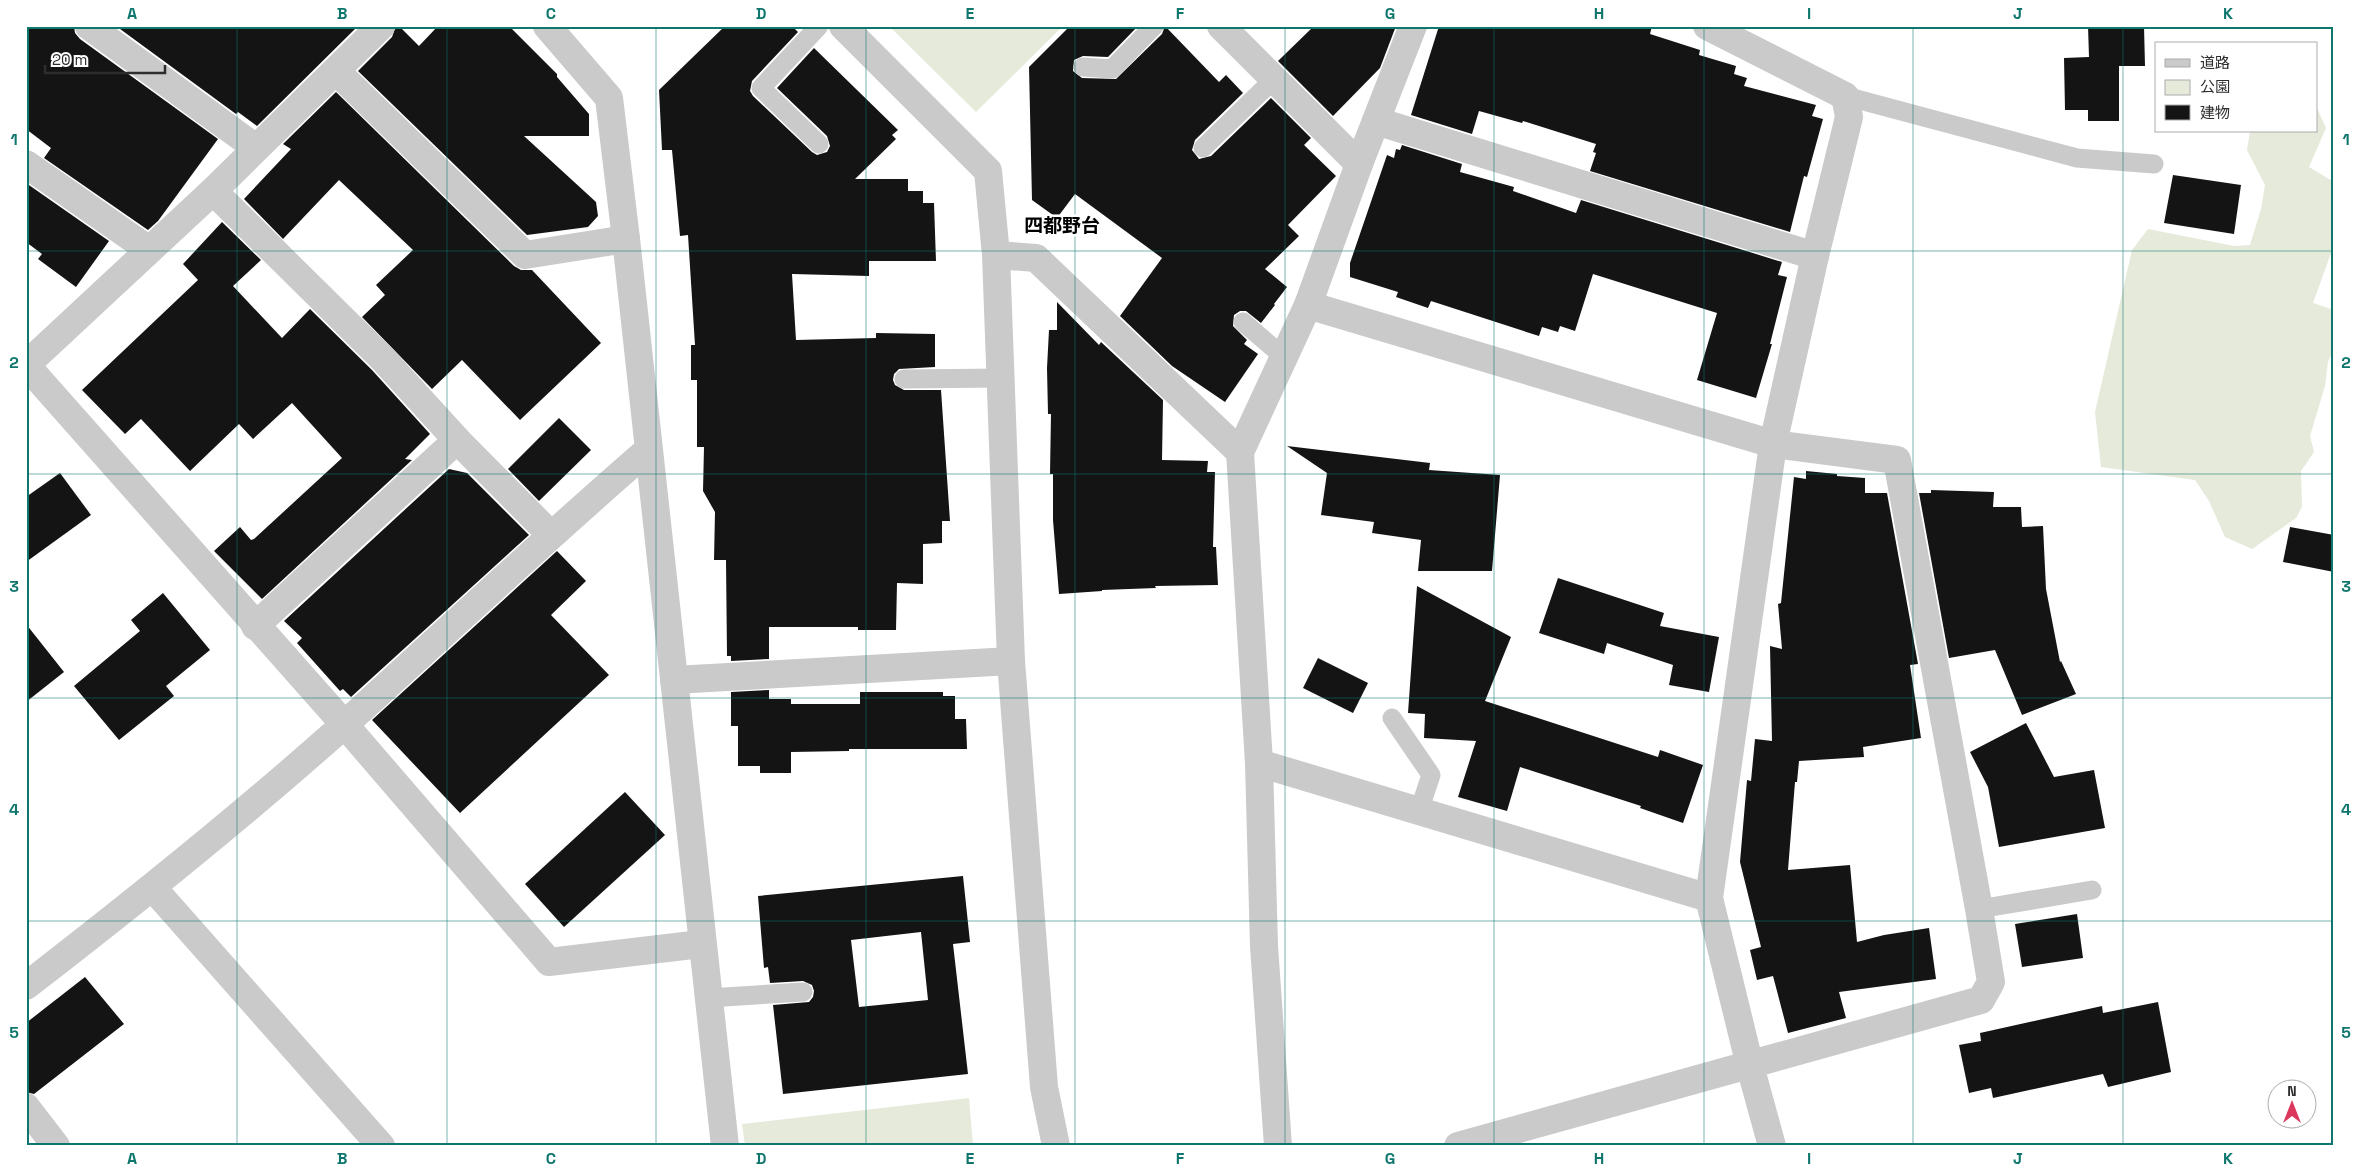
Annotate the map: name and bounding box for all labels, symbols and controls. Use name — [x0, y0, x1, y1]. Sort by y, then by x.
text: A — [127, 3, 137, 24]
text: B — [337, 3, 347, 24]
text: C — [546, 3, 556, 24]
text: D — [756, 3, 766, 24]
text: E — [966, 3, 975, 24]
text: F — [1176, 3, 1185, 24]
text: G — [1385, 3, 1395, 24]
text: H — [1594, 3, 1604, 24]
text: I — [1807, 3, 1811, 24]
text: J — [2013, 3, 2023, 24]
text: K — [2223, 3, 2233, 24]
scale bar — [45, 42, 165, 74]
legend — [2155, 42, 2318, 132]
text: 20 m — [52, 50, 87, 69]
text: 道路 — [2200, 53, 2230, 72]
text: 公園 — [2200, 77, 2230, 96]
text: 建物 — [2200, 103, 2230, 122]
text: 1 — [10, 129, 18, 150]
text: 1 — [2342, 129, 2350, 150]
district label: 四都野台 — [1024, 213, 1100, 238]
text: 2 — [9, 352, 19, 373]
text: 2 — [2341, 352, 2351, 373]
text: 3 — [9, 576, 19, 597]
text: 3 — [2341, 576, 2351, 597]
text: 4 — [9, 799, 19, 820]
text: 4 — [2341, 799, 2351, 820]
text: 5 — [9, 1022, 19, 1043]
text: 5 — [2341, 1022, 2351, 1043]
north arrow — [2268, 1080, 2318, 1130]
text: N — [2287, 1082, 2297, 1100]
text: A — [127, 1148, 137, 1169]
text: B — [337, 1148, 347, 1169]
text: C — [546, 1148, 556, 1169]
text: D — [756, 1148, 766, 1169]
text: E — [966, 1148, 975, 1169]
text: F — [1176, 1148, 1185, 1169]
text: G — [1385, 1148, 1395, 1169]
text: H — [1594, 1148, 1604, 1169]
text: I — [1807, 1148, 1811, 1169]
text: J — [2013, 1148, 2023, 1169]
text: K — [2223, 1148, 2233, 1169]

